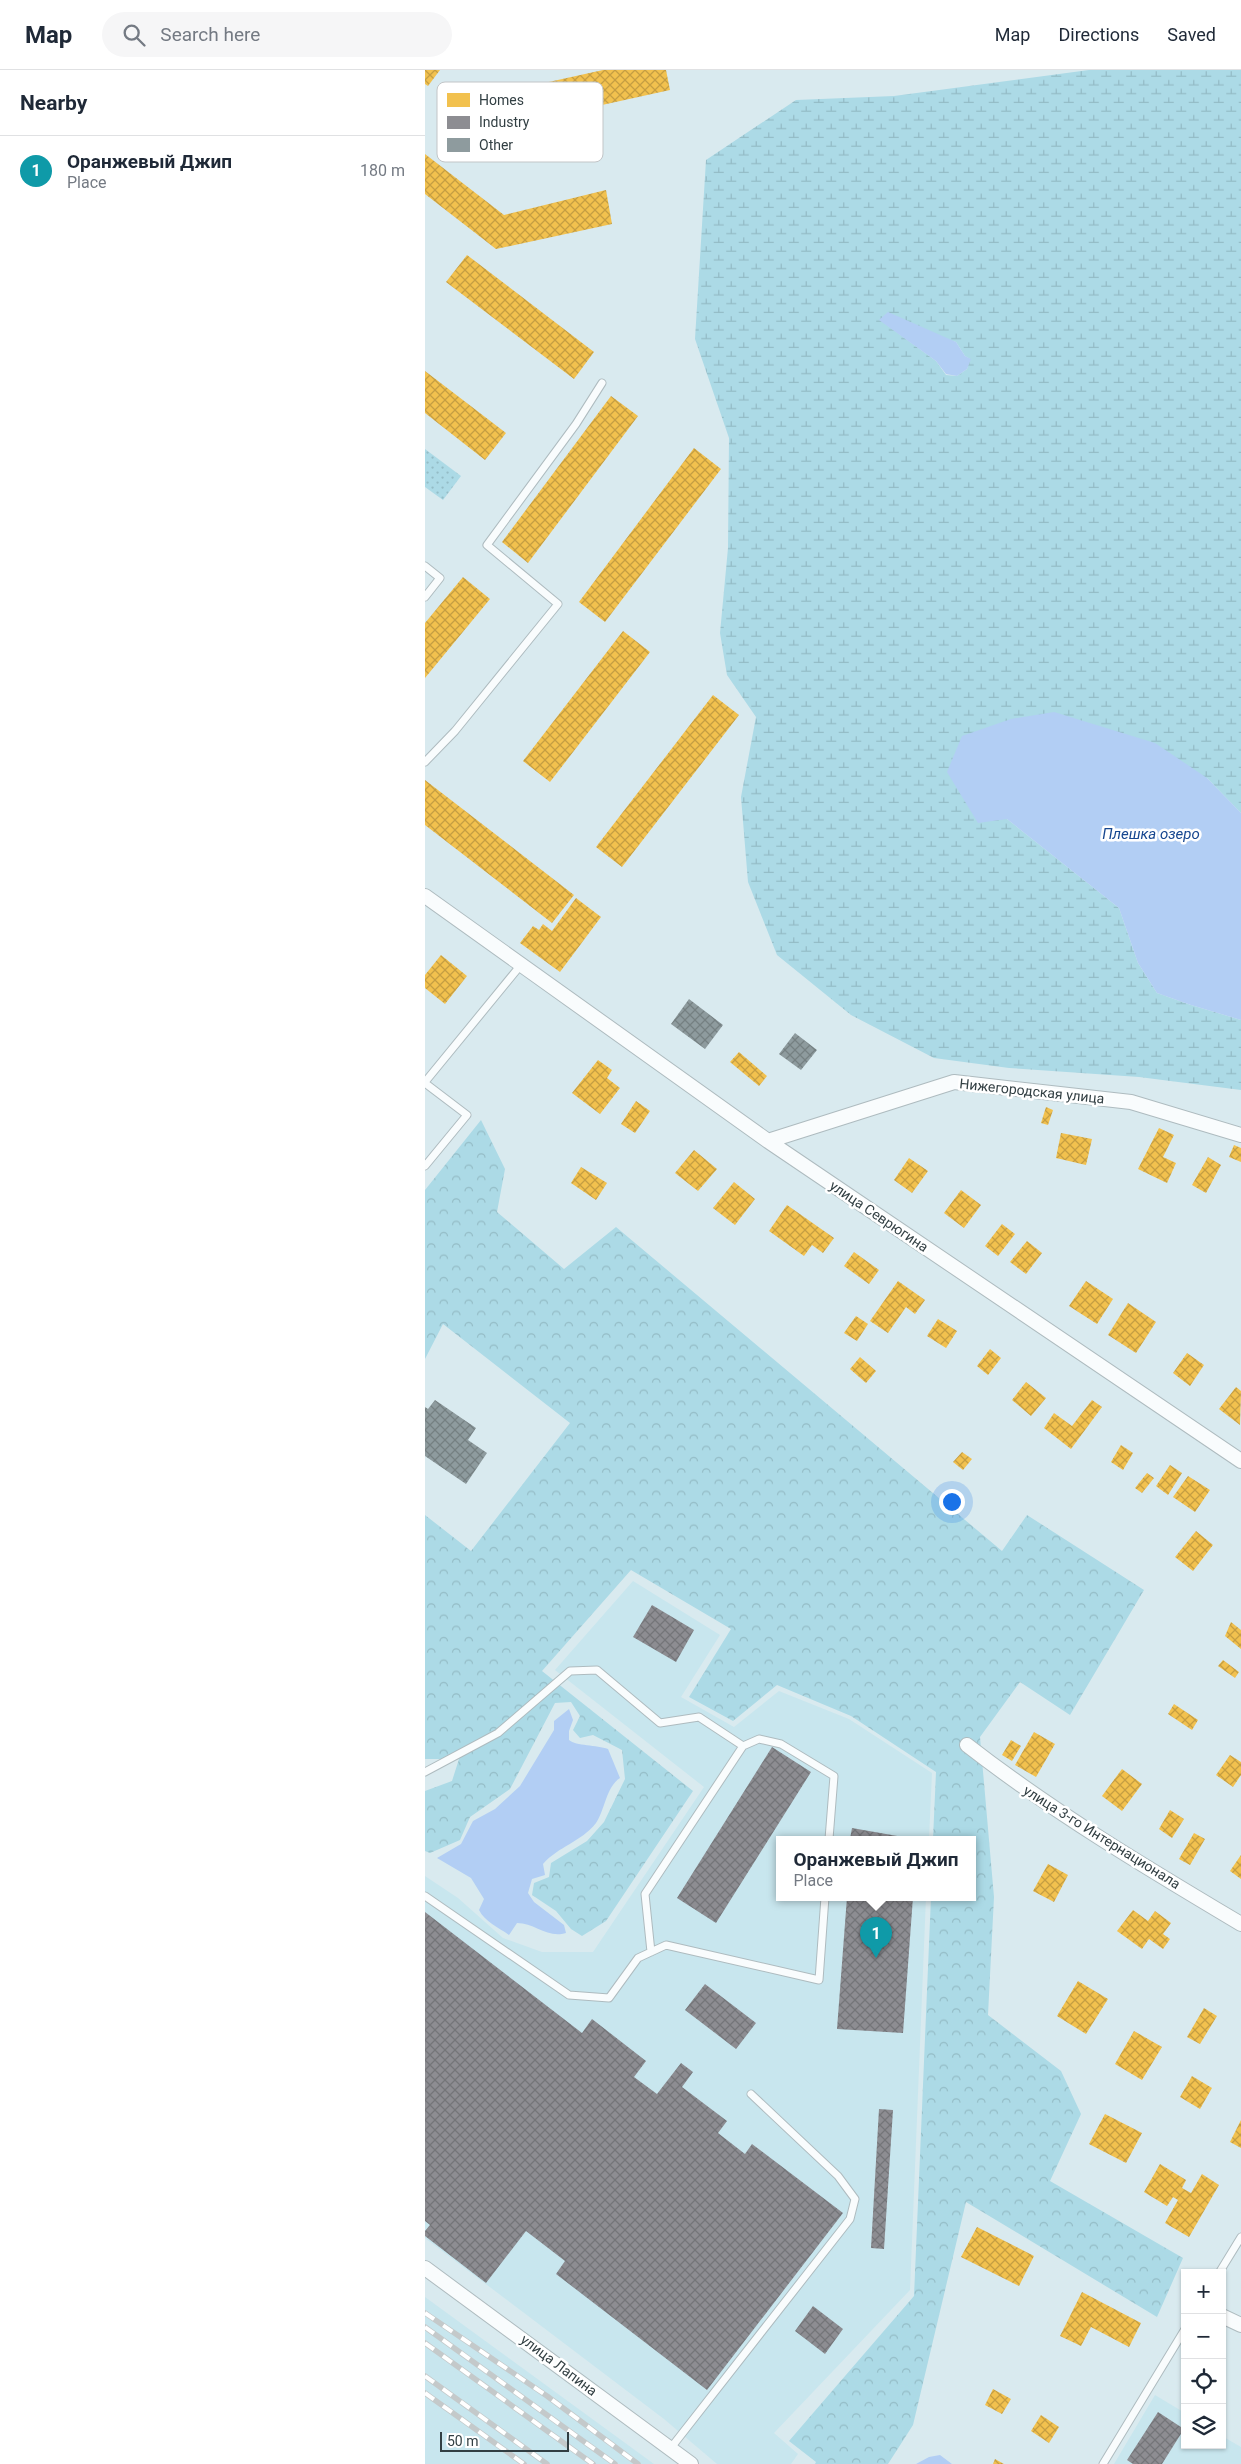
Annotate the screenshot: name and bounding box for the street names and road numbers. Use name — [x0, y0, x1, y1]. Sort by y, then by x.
street label: Нижегородская улица — [959, 1075, 1105, 1107]
street label: улица Севрюгина — [827, 1177, 931, 1255]
street label: улица 3-го Интернационала — [1021, 1782, 1183, 1892]
street label: улица Лапина — [518, 2331, 600, 2399]

